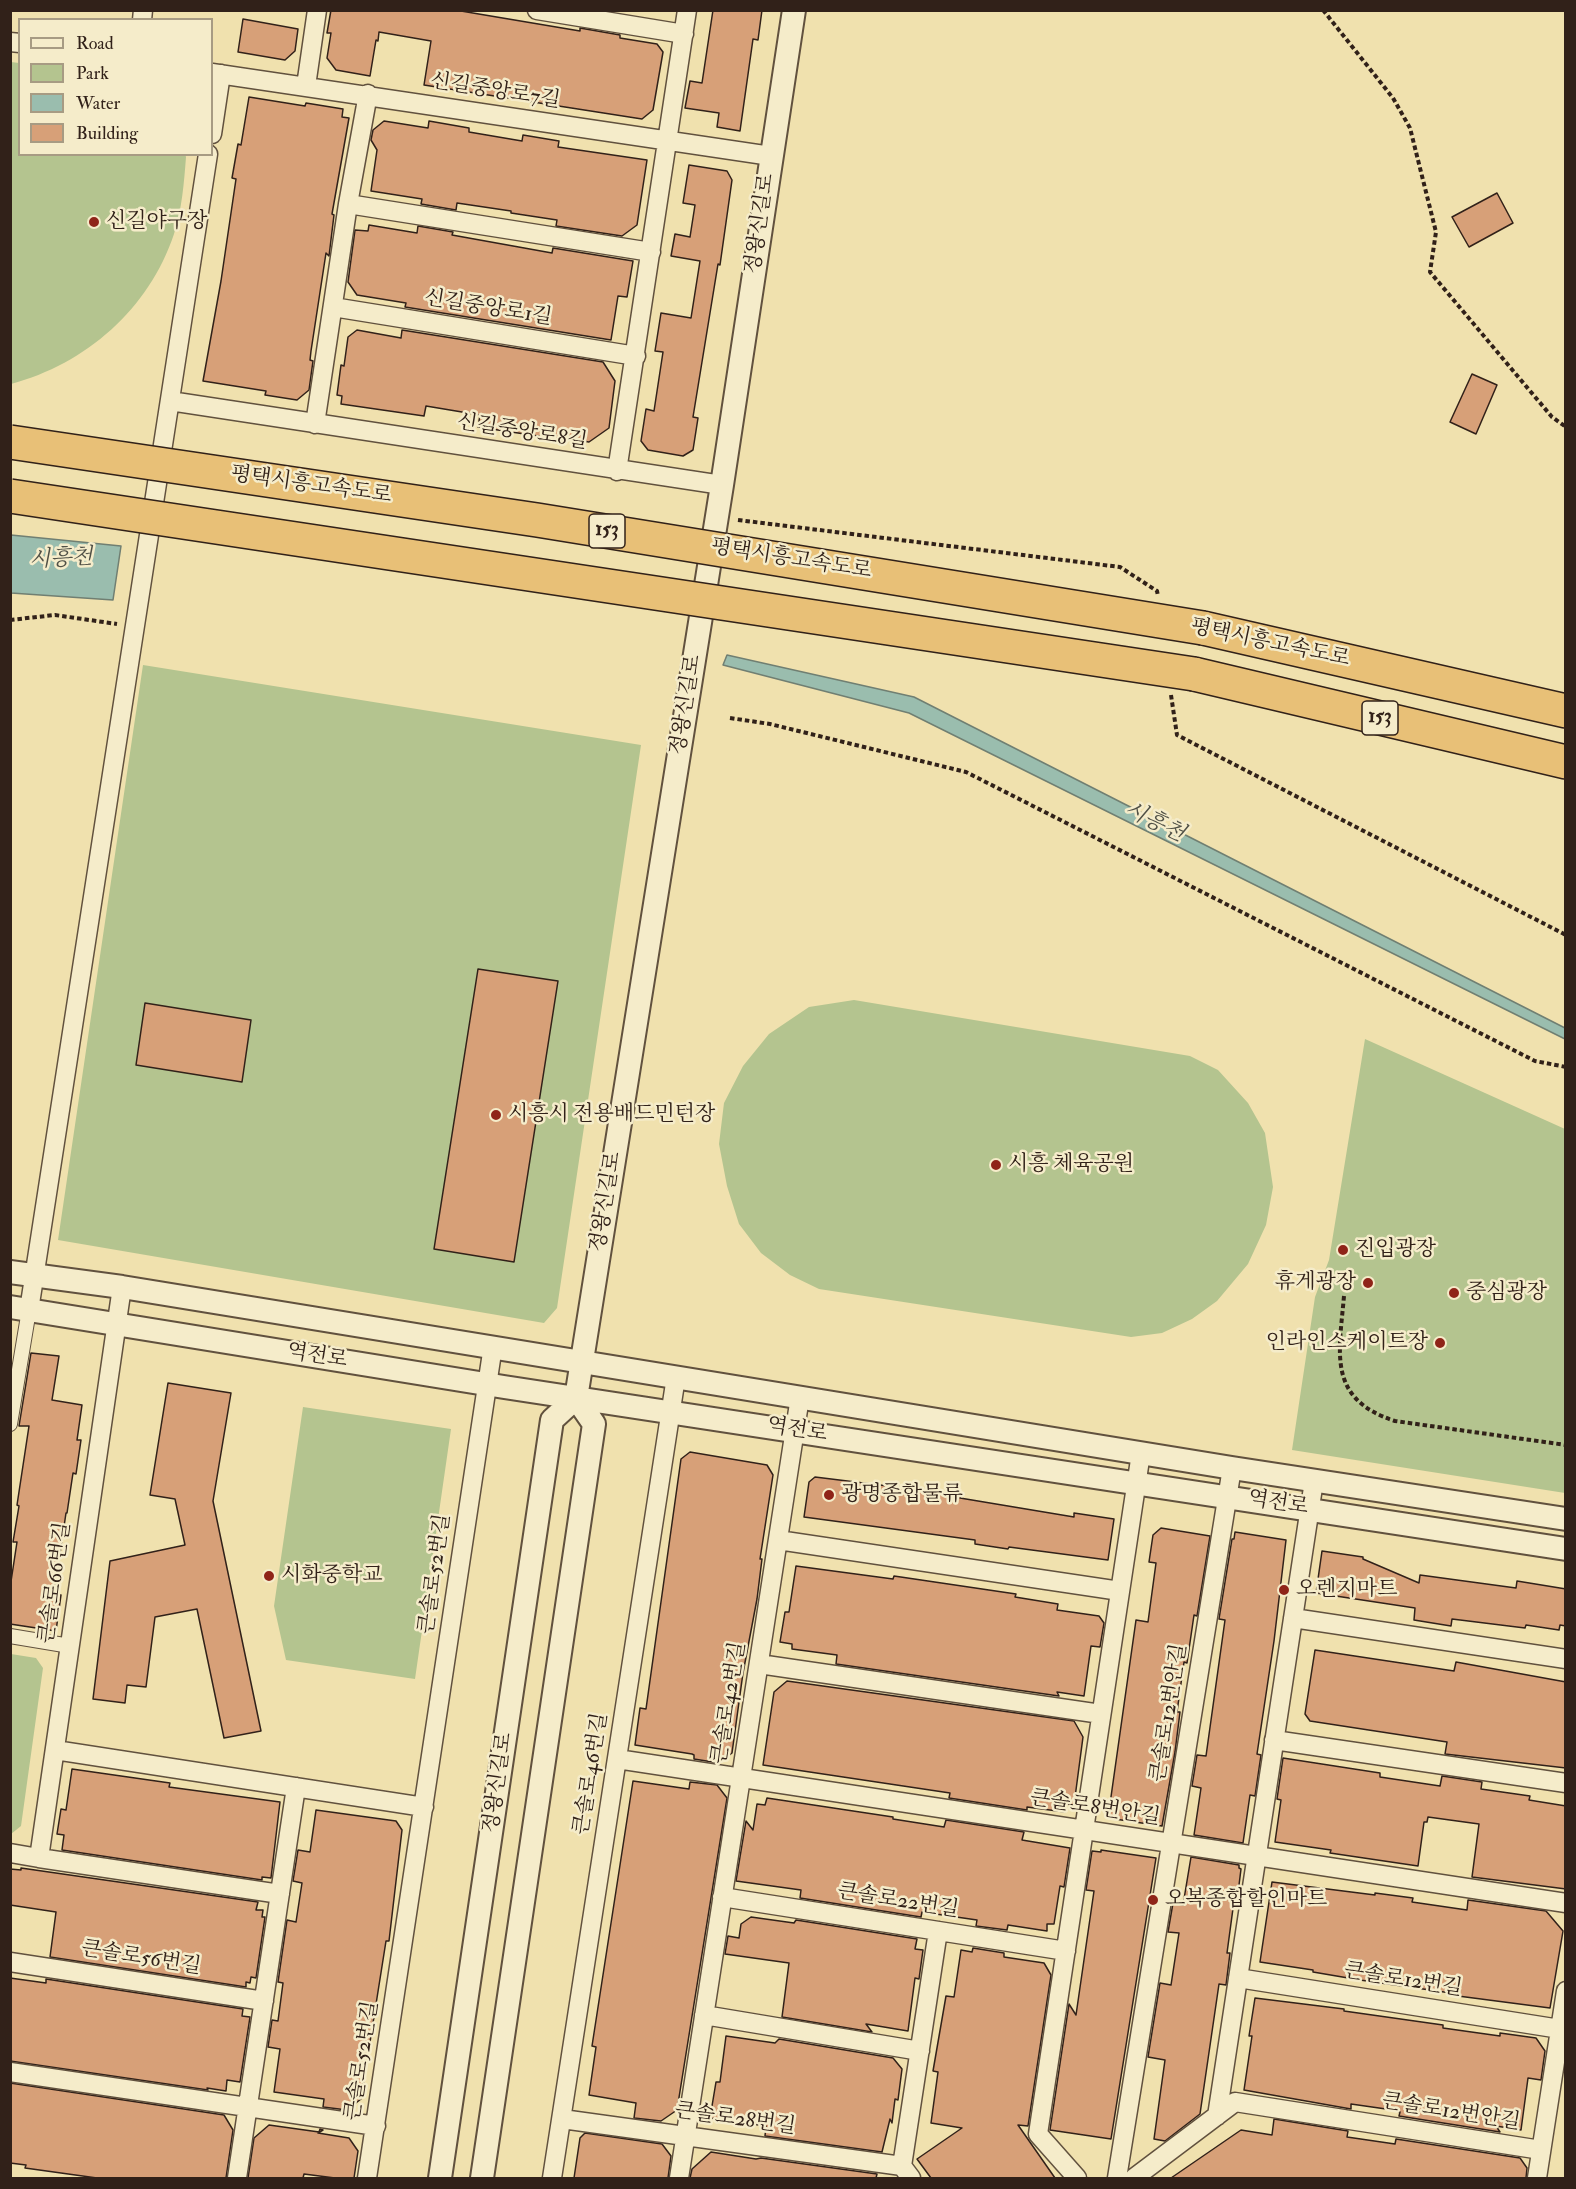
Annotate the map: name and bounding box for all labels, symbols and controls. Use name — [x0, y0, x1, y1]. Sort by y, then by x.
legend — [18, 18, 213, 156]
text: Road — [76, 32, 114, 55]
text: Park — [76, 62, 109, 85]
street label: 신길중앙로7길 — [428, 69, 562, 115]
text: Water — [76, 92, 120, 115]
text: Building — [76, 122, 138, 145]
street label: 정왕신길로 — [741, 172, 781, 276]
place label: 신길야구장 — [106, 209, 207, 235]
marker: 신길야구장 — [87, 215, 101, 229]
street label: 신길중앙로1길 — [422, 286, 554, 332]
street label: 신길중앙로8길 — [455, 410, 589, 456]
street label: 평택시흥고속도로 — [229, 462, 393, 510]
road number: 153 — [589, 514, 625, 548]
street label: 평택시흥고속도로 — [709, 535, 873, 585]
water label: 시흥천 — [28, 545, 94, 575]
street label: 평택시흥고속도로 — [1188, 615, 1352, 673]
street label: 정왕신길로 — [667, 653, 707, 757]
road number: 153 — [1362, 701, 1398, 735]
water label: 시흥천 — [1120, 797, 1188, 849]
place label: 시흥시 전용배드민턴장 — [508, 1102, 715, 1128]
marker: 시흥시 전용배드민턴장 — [489, 1108, 503, 1122]
street label: 정왕신길로 — [587, 1150, 627, 1254]
place label: 시흥 체육공원 — [1008, 1152, 1134, 1178]
marker: 시흥 체육공원 — [989, 1158, 1003, 1172]
place label: 진입광장 — [1355, 1237, 1436, 1263]
marker: 진입광장 — [1336, 1243, 1350, 1257]
place label: 휴게광장 — [1275, 1270, 1356, 1296]
marker: 휴게광장 — [1361, 1276, 1375, 1290]
place label: 중심광장 — [1466, 1280, 1547, 1306]
marker: 중심광장 — [1447, 1286, 1461, 1300]
place label: 인라인스케이트장 — [1266, 1330, 1428, 1356]
marker: 인라인스케이트장 — [1433, 1336, 1447, 1350]
street label: 역전로 — [285, 1340, 349, 1374]
street label: 역전로 — [765, 1414, 829, 1448]
place label: 광명종합물류 — [841, 1482, 963, 1508]
street label: 역전로 — [1246, 1487, 1310, 1521]
marker: 광명종합물류 — [822, 1488, 836, 1502]
street label: 큰솔로52번길 — [415, 1512, 457, 1636]
street label: 큰솔로66번길 — [35, 1521, 77, 1645]
place label: 시화중학교 — [281, 1563, 382, 1589]
marker: 시화중학교 — [262, 1569, 276, 1583]
place label: 오렌지마트 — [1296, 1577, 1397, 1603]
marker: 오렌지마트 — [1277, 1583, 1291, 1597]
street label: 큰솔로42번길 — [708, 1640, 752, 1766]
street label: 큰솔로12번안길 — [1147, 1642, 1193, 1784]
street label: 큰솔로46번길 — [570, 1711, 614, 1837]
street label: 정왕신길로 — [479, 1731, 519, 1835]
street label: 큰솔로8번안길 — [1028, 1786, 1162, 1832]
street label: 큰솔로22번길 — [835, 1880, 961, 1924]
place label: 오복종합할인마트 — [1165, 1887, 1327, 1913]
marker: 오복종합할인마트 — [1146, 1893, 1160, 1907]
street label: 큰솔로56번길 — [79, 1937, 203, 1981]
street label: 큰솔로12번길 — [1342, 1959, 1464, 2003]
street label: 큰솔로52번길 — [341, 1999, 385, 2123]
street label: 큰솔로12번안길 — [1380, 2090, 1522, 2136]
street label: 큰솔로28번길 — [673, 2099, 797, 2141]

